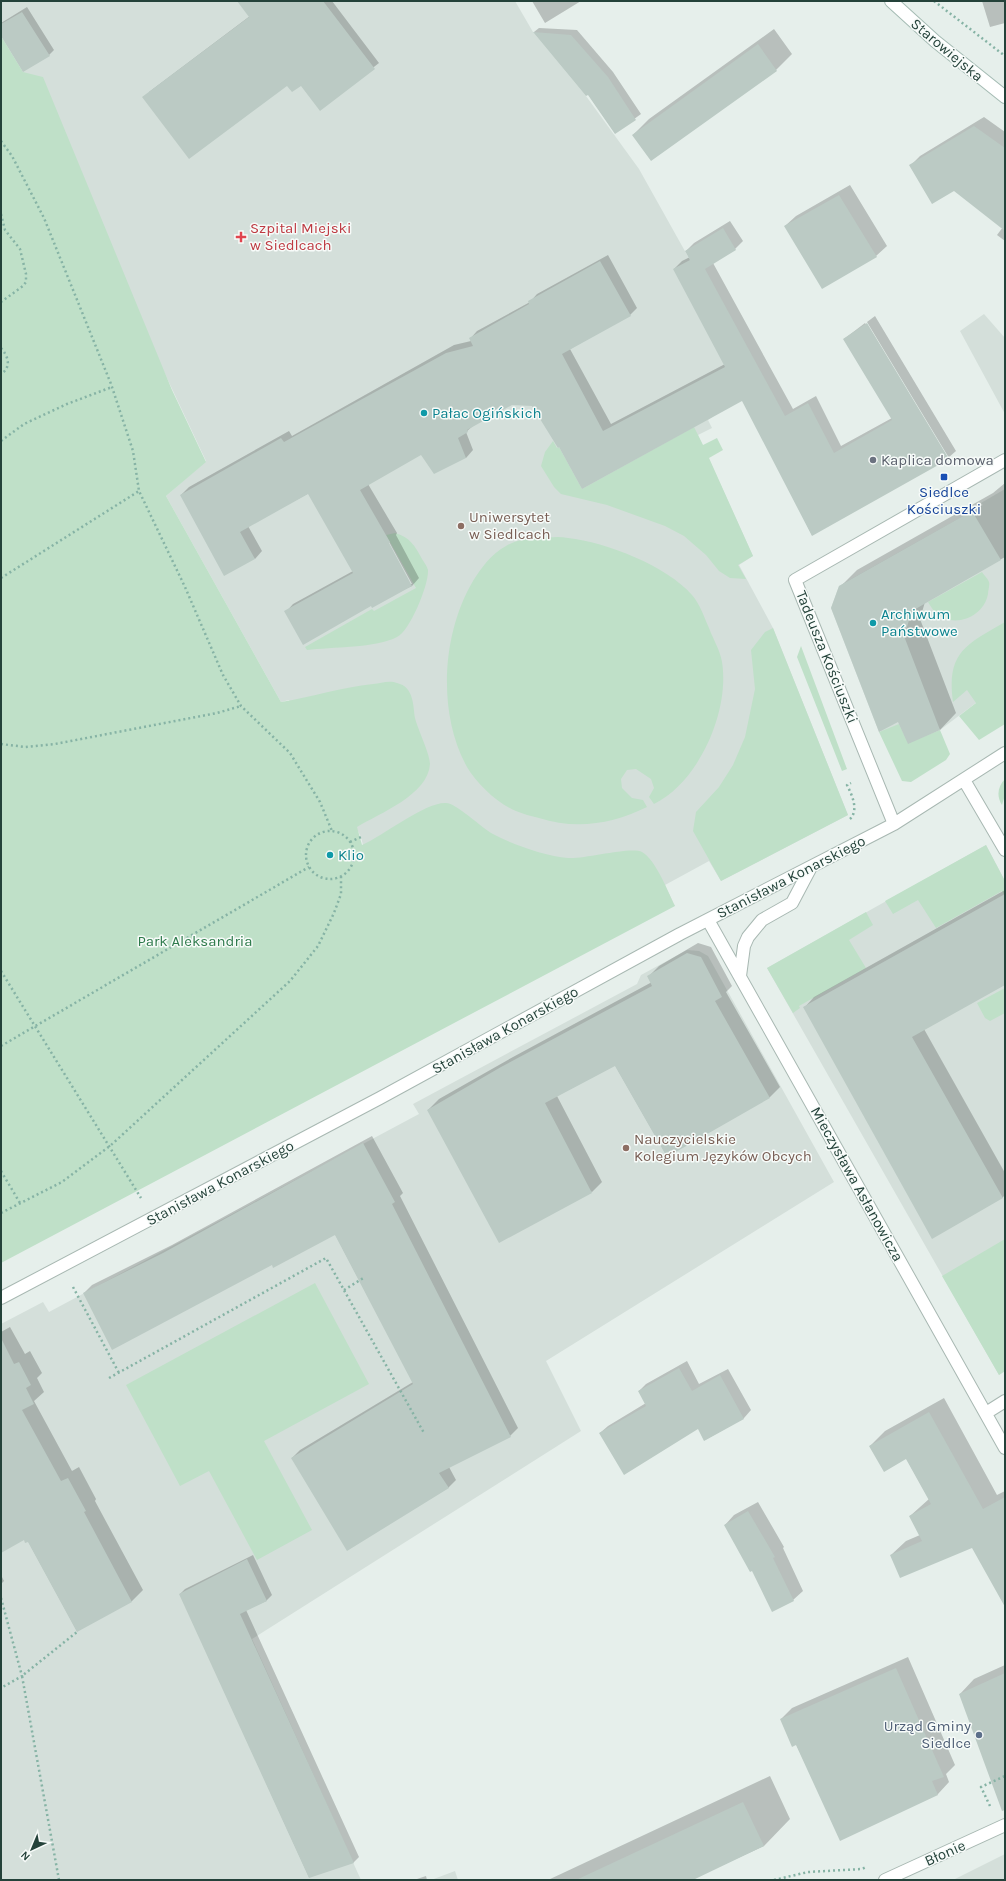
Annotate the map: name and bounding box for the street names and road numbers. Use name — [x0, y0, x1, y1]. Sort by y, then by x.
street label: Starowiejska — [907, 15, 987, 85]
street label: Tadeusza Kościuszki — [792, 588, 862, 726]
street label: Stanisława Konarskiego — [714, 832, 868, 922]
street label: Stanisława Konarskiego — [429, 982, 581, 1078]
street label: Mieczysława Asłanowicza — [807, 1103, 907, 1265]
street label: Stanisława Konarskiego — [143, 1136, 297, 1230]
street label: Błonie — [922, 1836, 968, 1870]

